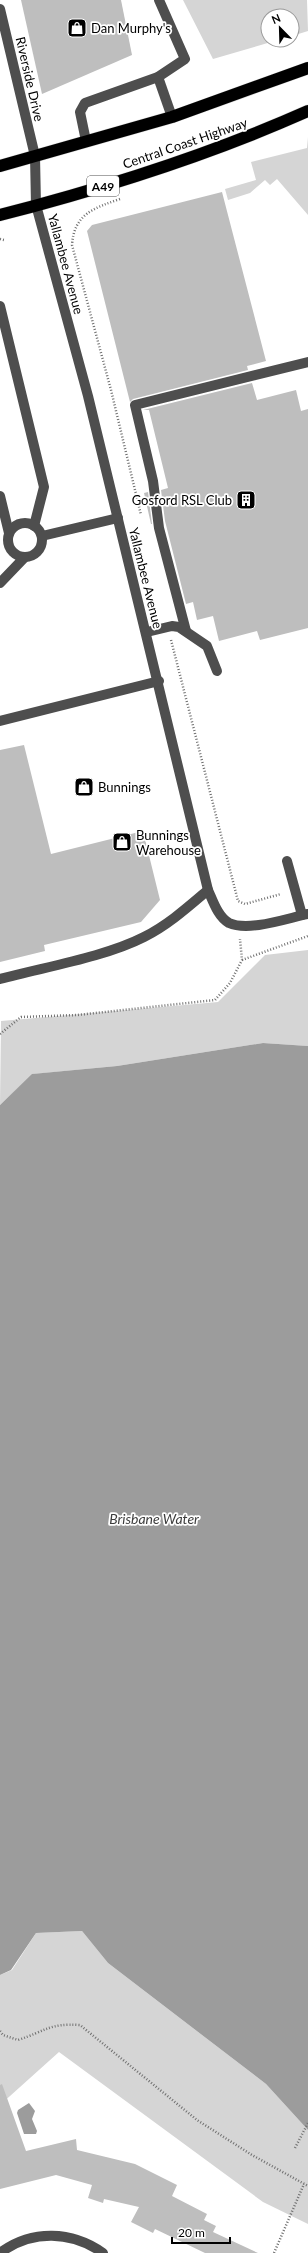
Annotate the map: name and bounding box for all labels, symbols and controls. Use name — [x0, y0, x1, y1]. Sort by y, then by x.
north arrow — [260, 8, 300, 48]
text: N — [269, 11, 282, 26]
shop icon: Dan Murphy's — [66, 17, 88, 39]
place label: Dan Murphy's — [91, 20, 171, 36]
street label: Riverside Drive — [12, 35, 48, 123]
street label: Central Coast Highway — [121, 114, 250, 172]
road number: A49 — [87, 176, 119, 196]
street label: Yallambee Avenue — [45, 212, 87, 316]
building icon: Gosford RSL Club — [235, 489, 257, 511]
place label: Gosford RSL Club — [132, 492, 232, 508]
street label: Yallambee Avenue — [126, 526, 166, 630]
shop icon: Bunnings — [73, 776, 95, 798]
place label: Bunnings — [98, 779, 151, 795]
place label: Bunnings Warehouse — [136, 827, 201, 858]
shop icon: Bunnings Warehouse — [111, 831, 133, 853]
water label: Brisbane Water — [109, 1510, 199, 1527]
scale bar — [172, 2219, 230, 2245]
text: 20 m — [178, 2225, 205, 2240]

